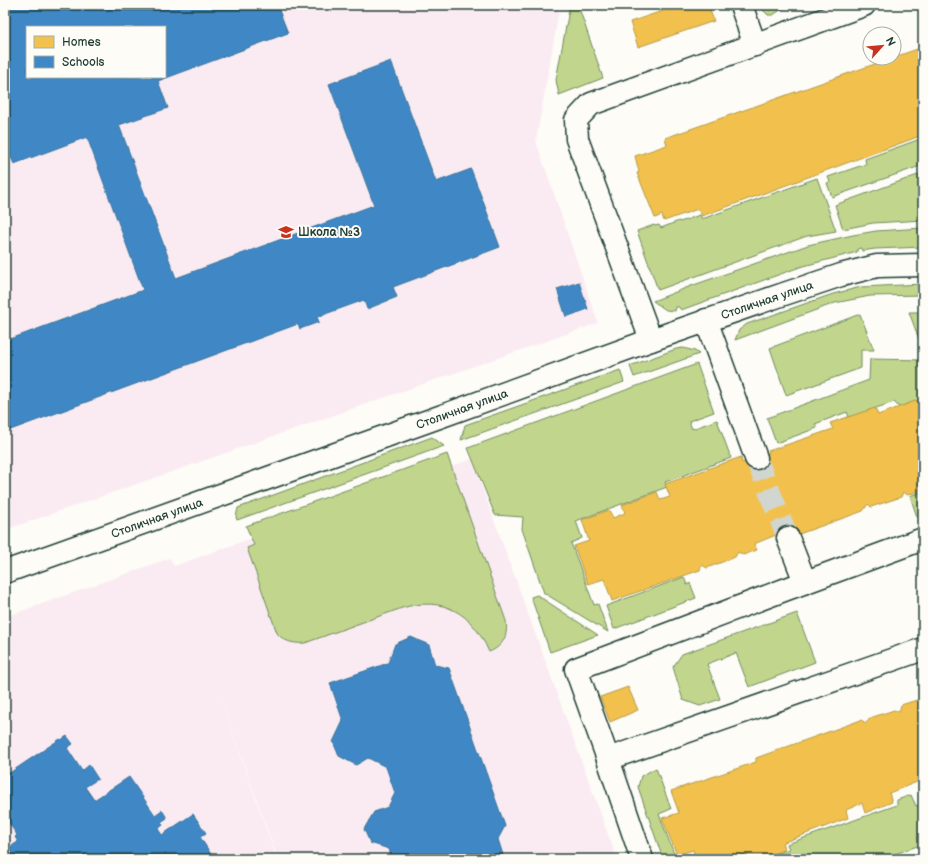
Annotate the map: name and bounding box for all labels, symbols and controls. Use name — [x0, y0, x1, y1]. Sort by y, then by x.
legend — [26, 26, 166, 78]
north arrow — [862, 26, 902, 66]
text: Homes — [62, 35, 101, 50]
text: N — [883, 35, 898, 48]
text: Schools — [62, 55, 105, 70]
school or university icon: Школа №3 — [277, 223, 295, 241]
place label: Школа №3 — [298, 225, 360, 240]
street label: Столичная улица — [719, 278, 815, 323]
street label: Столичная улица — [414, 386, 510, 433]
street label: Столичная улица — [109, 495, 205, 542]

